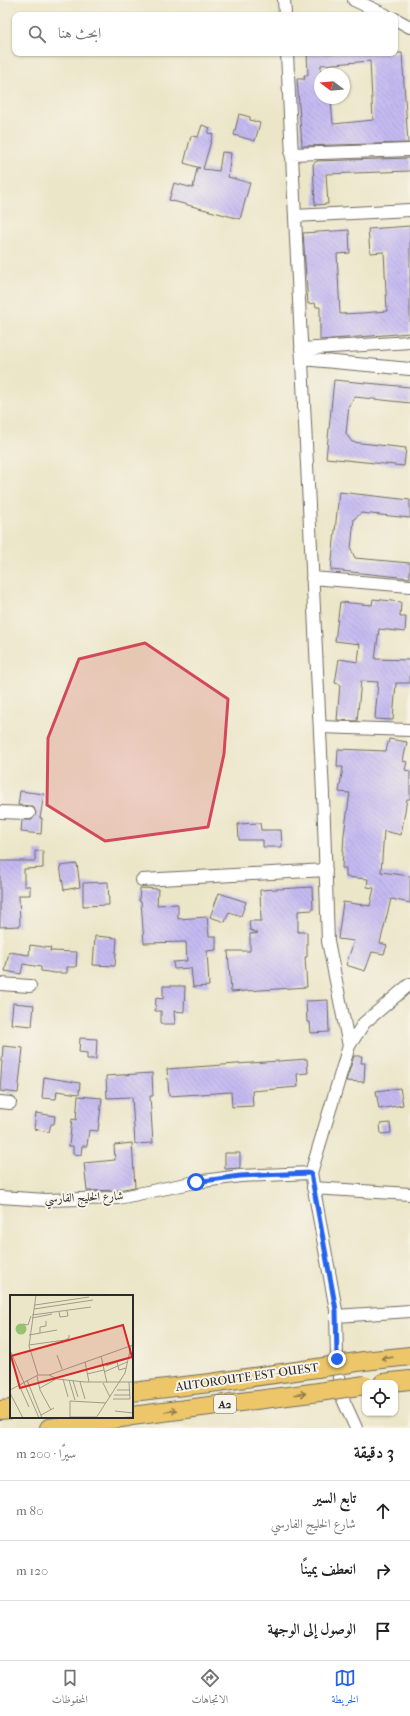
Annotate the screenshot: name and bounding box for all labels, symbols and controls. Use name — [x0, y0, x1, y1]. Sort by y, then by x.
search box — [12, 12, 398, 56]
icon: search — [26, 23, 48, 45]
text: ابحث هنا — [58, 24, 101, 42]
north arrow — [314, 68, 350, 104]
route start — [187, 1173, 205, 1191]
street label: شارع الخليج الفارسي — [44, 1189, 124, 1209]
inset map — [10, 1295, 133, 1418]
route end — [328, 1350, 346, 1368]
one-way arrow — [381, 1355, 394, 1362]
street label: AUTOROUTE EST-OUEST — [174, 1360, 320, 1394]
map controls — [362, 1380, 398, 1416]
button: locate — [362, 1380, 398, 1416]
one-way arrow — [293, 1391, 306, 1398]
road number: A2 — [214, 1395, 236, 1413]
one-way arrow — [164, 1407, 177, 1415]
text: 3 دقيقة — [354, 1442, 394, 1462]
text: سيرًا · 200 m — [16, 1446, 76, 1461]
text: تابع السير — [314, 1489, 356, 1507]
icon: ahead — [372, 1500, 394, 1522]
text: 80 m — [16, 1503, 43, 1518]
text: شارع الخليج الفارسي — [271, 1516, 356, 1531]
text: انعطف يمينًا — [301, 1560, 356, 1578]
icon: right — [372, 1560, 394, 1582]
text: 120 m — [16, 1563, 48, 1578]
text: الوصول إلى الوجهة — [267, 1620, 356, 1638]
icon: arrive — [372, 1620, 394, 1642]
tab: المحفوظات — [52, 1667, 88, 1710]
tab: الاتجاهات — [191, 1667, 228, 1710]
tab: الخريطة — [332, 1667, 358, 1710]

